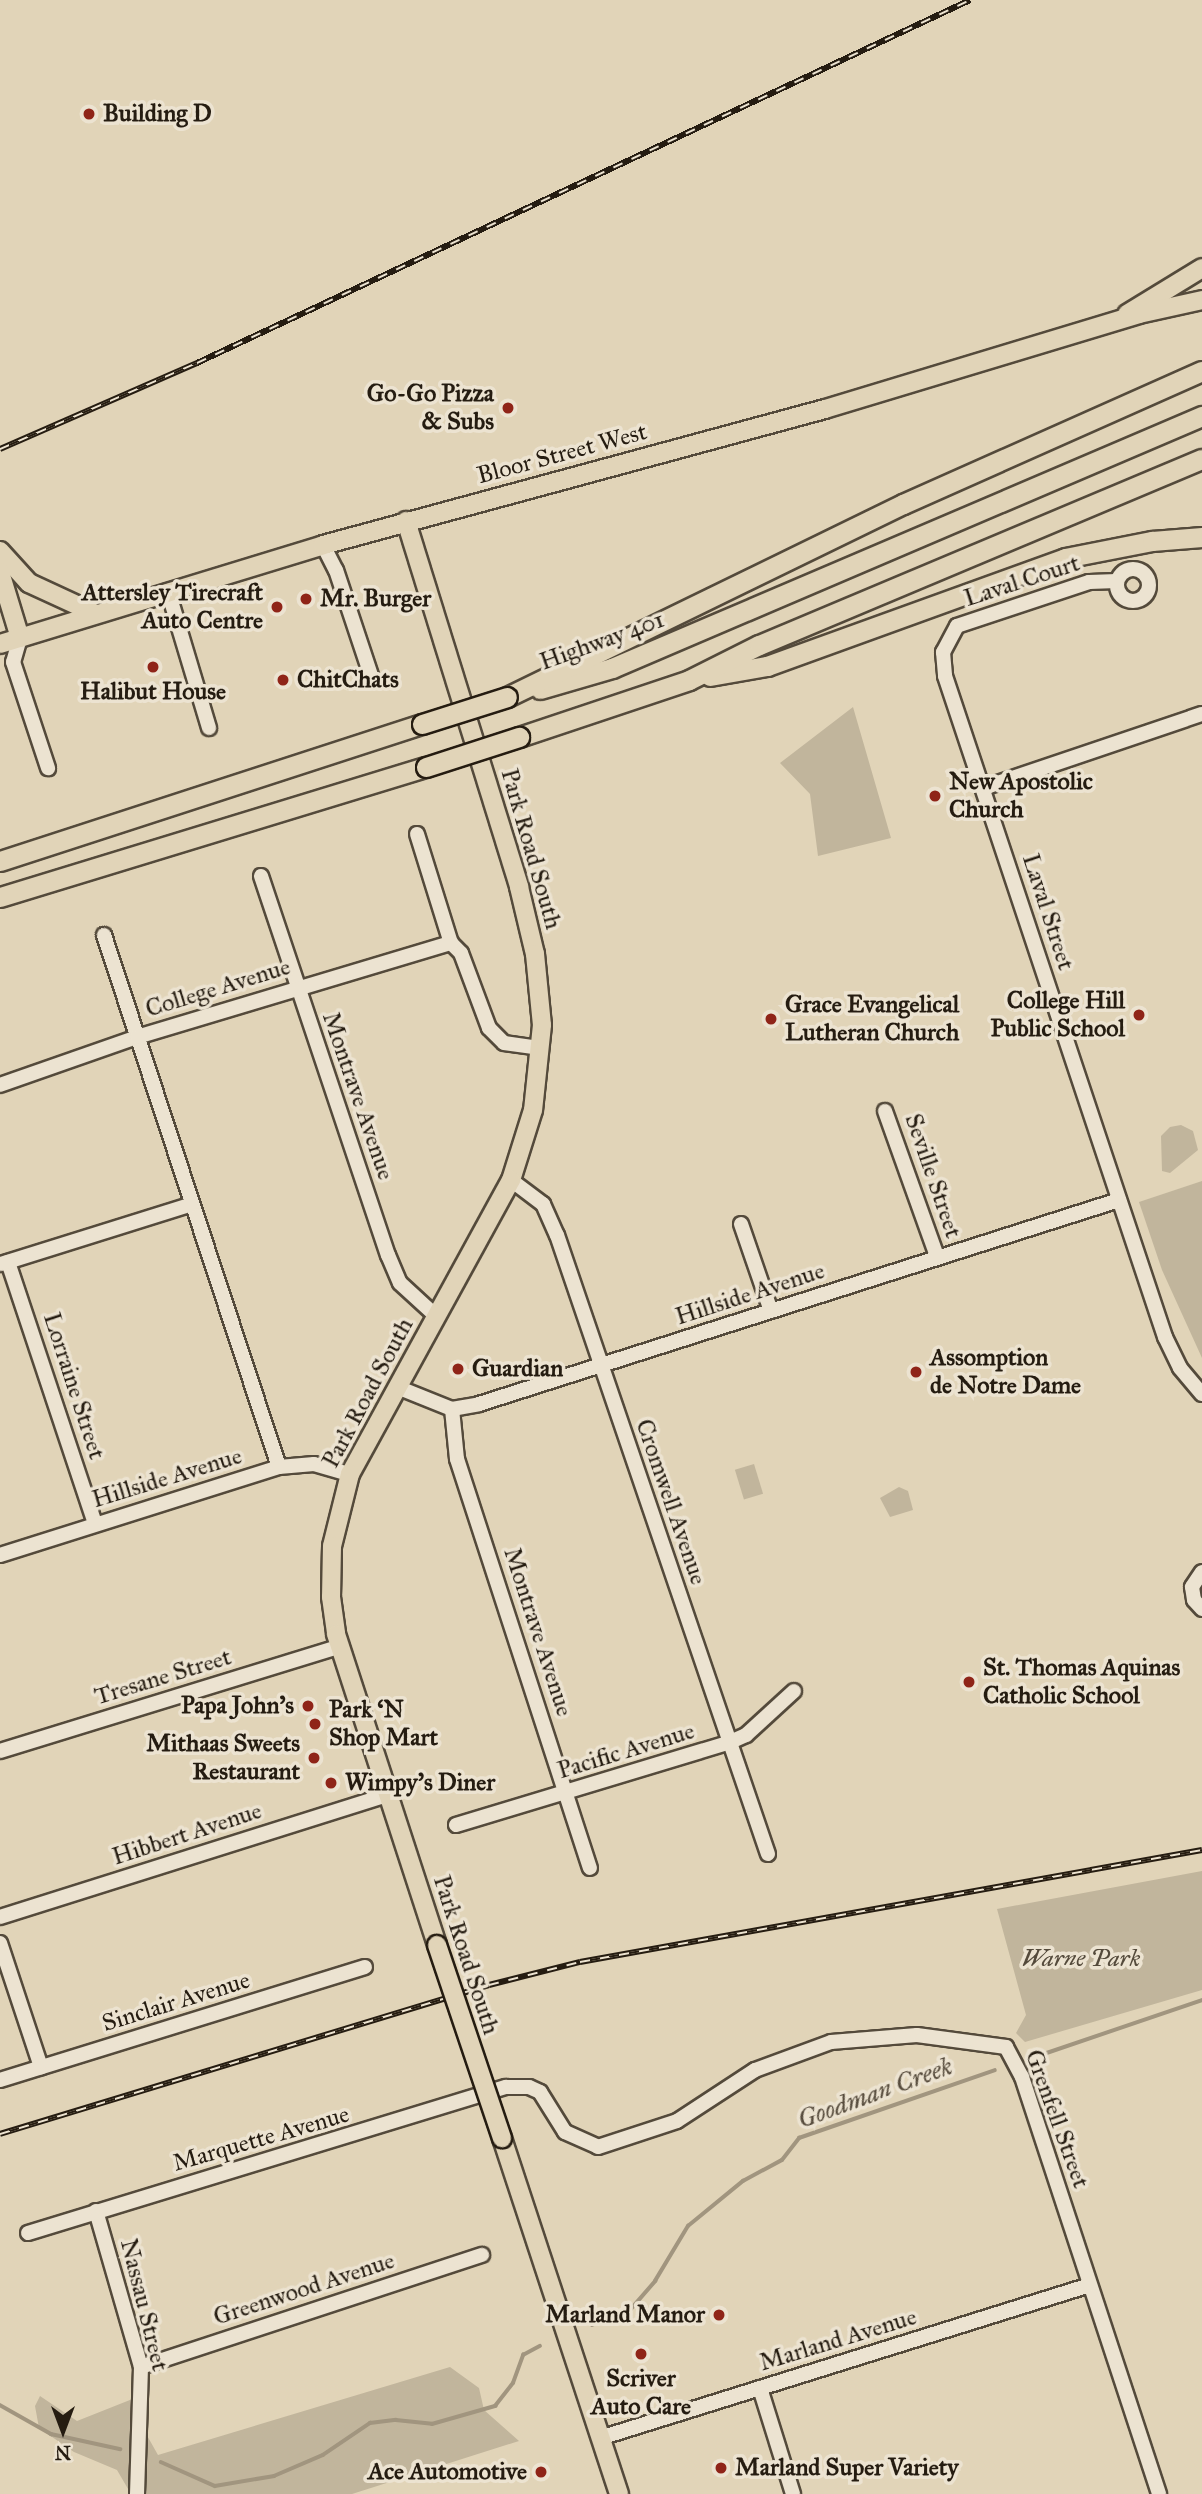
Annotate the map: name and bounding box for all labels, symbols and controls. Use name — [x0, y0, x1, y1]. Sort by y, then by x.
place label: Building D — [103, 100, 212, 128]
marker: Building D — [81, 106, 97, 122]
place label: Go-Go Pizza & Subs — [367, 380, 494, 436]
marker: Go-Go Pizza & Subs — [500, 400, 516, 416]
street label: Bloor Street West — [474, 417, 650, 491]
street label: Laval Court — [961, 549, 1083, 613]
place label: Attersley Tirecraft Auto Centre — [82, 579, 263, 635]
place label: Mr. Burger — [320, 585, 431, 613]
marker: Mr. Burger — [298, 591, 314, 607]
marker: Attersley Tirecraft Auto Centre — [269, 599, 285, 615]
street label: Highway 401 — [536, 605, 668, 677]
marker: Halibut House — [145, 659, 161, 675]
place label: ChitChats — [297, 666, 399, 694]
marker: ChitChats — [275, 672, 291, 688]
place label: Halibut House — [80, 678, 226, 706]
street label: Park Road South — [494, 765, 568, 933]
place label: New Apostolic Church — [949, 768, 1093, 824]
marker: New Apostolic Church — [927, 788, 943, 804]
street label: Laval Street — [1016, 850, 1080, 974]
street label: College Avenue — [142, 952, 294, 1024]
place label: College Hill Public School — [991, 987, 1125, 1043]
place label: Grace Evangelical Lutheran Church — [785, 991, 959, 1047]
marker: College Hill Public School — [1131, 1007, 1147, 1023]
street label: Montrave Avenue — [316, 1008, 400, 1184]
marker: Grace Evangelical Lutheran Church — [763, 1011, 779, 1027]
street label: Seville Street — [898, 1110, 968, 1242]
street label: Hillside Avenue — [672, 1256, 828, 1332]
street label: Lorraine Street — [37, 1309, 111, 1463]
street label: Park Road South — [316, 1313, 420, 1473]
place label: Assomption de Notre Dame — [930, 1344, 1081, 1400]
place label: Guardian — [472, 1355, 563, 1383]
marker: Guardian — [450, 1361, 466, 1377]
marker: Assomption de Notre Dame — [908, 1364, 924, 1380]
street label: Cromwell Avenue — [629, 1416, 713, 1588]
street label: Hillside Avenue — [89, 1442, 245, 1514]
street label: Montrave Avenue — [497, 1544, 579, 1720]
street label: Tresane Street — [91, 1643, 235, 1711]
place label: St. Thomas Aquinas Catholic School — [983, 1654, 1180, 1710]
marker: St. Thomas Aquinas Catholic School — [961, 1674, 977, 1690]
place label: Papa John's — [181, 1692, 294, 1720]
place label: Park ‘N Shop Mart — [329, 1696, 438, 1752]
marker: Papa John's — [300, 1698, 316, 1714]
marker: Park ‘N Shop Mart — [307, 1716, 323, 1732]
street label: Pacific Avenue — [554, 1717, 698, 1785]
place label: Mithaas Sweets Restaurant — [146, 1730, 300, 1786]
marker: Mithaas Sweets Restaurant — [306, 1750, 322, 1766]
place label: Wimpy's Diner — [345, 1769, 495, 1797]
marker: Wimpy's Diner — [323, 1775, 339, 1791]
street label: Hibbert Avenue — [109, 1796, 265, 1872]
street label: Park Road South — [427, 1872, 505, 2038]
park label: Warne Park — [1022, 1945, 1140, 1973]
street label: Sinclair Avenue — [99, 1966, 253, 2038]
street label: Grenfell Street — [1019, 2046, 1095, 2192]
water label: Goodman Creek — [793, 2051, 957, 2135]
street label: Marquette Avenue — [169, 2100, 353, 2178]
street label: Nassau Street — [114, 2236, 174, 2374]
street label: Greenwood Avenue — [210, 2246, 398, 2332]
place label: Marland Manor — [545, 2301, 705, 2329]
street label: Marland Avenue — [756, 2302, 920, 2378]
marker: Marland Manor — [711, 2307, 727, 2323]
marker: Scriver Auto Care — [633, 2346, 649, 2362]
place label: Scriver Auto Care — [591, 2365, 691, 2421]
north arrow — [28, 2396, 98, 2466]
text: N — [55, 2441, 71, 2464]
place label: Marland Super Variety — [735, 2454, 959, 2482]
place label: Ace Automotive — [368, 2458, 527, 2486]
marker: Marland Super Variety — [713, 2460, 729, 2476]
marker: Ace Automotive — [533, 2464, 549, 2480]

